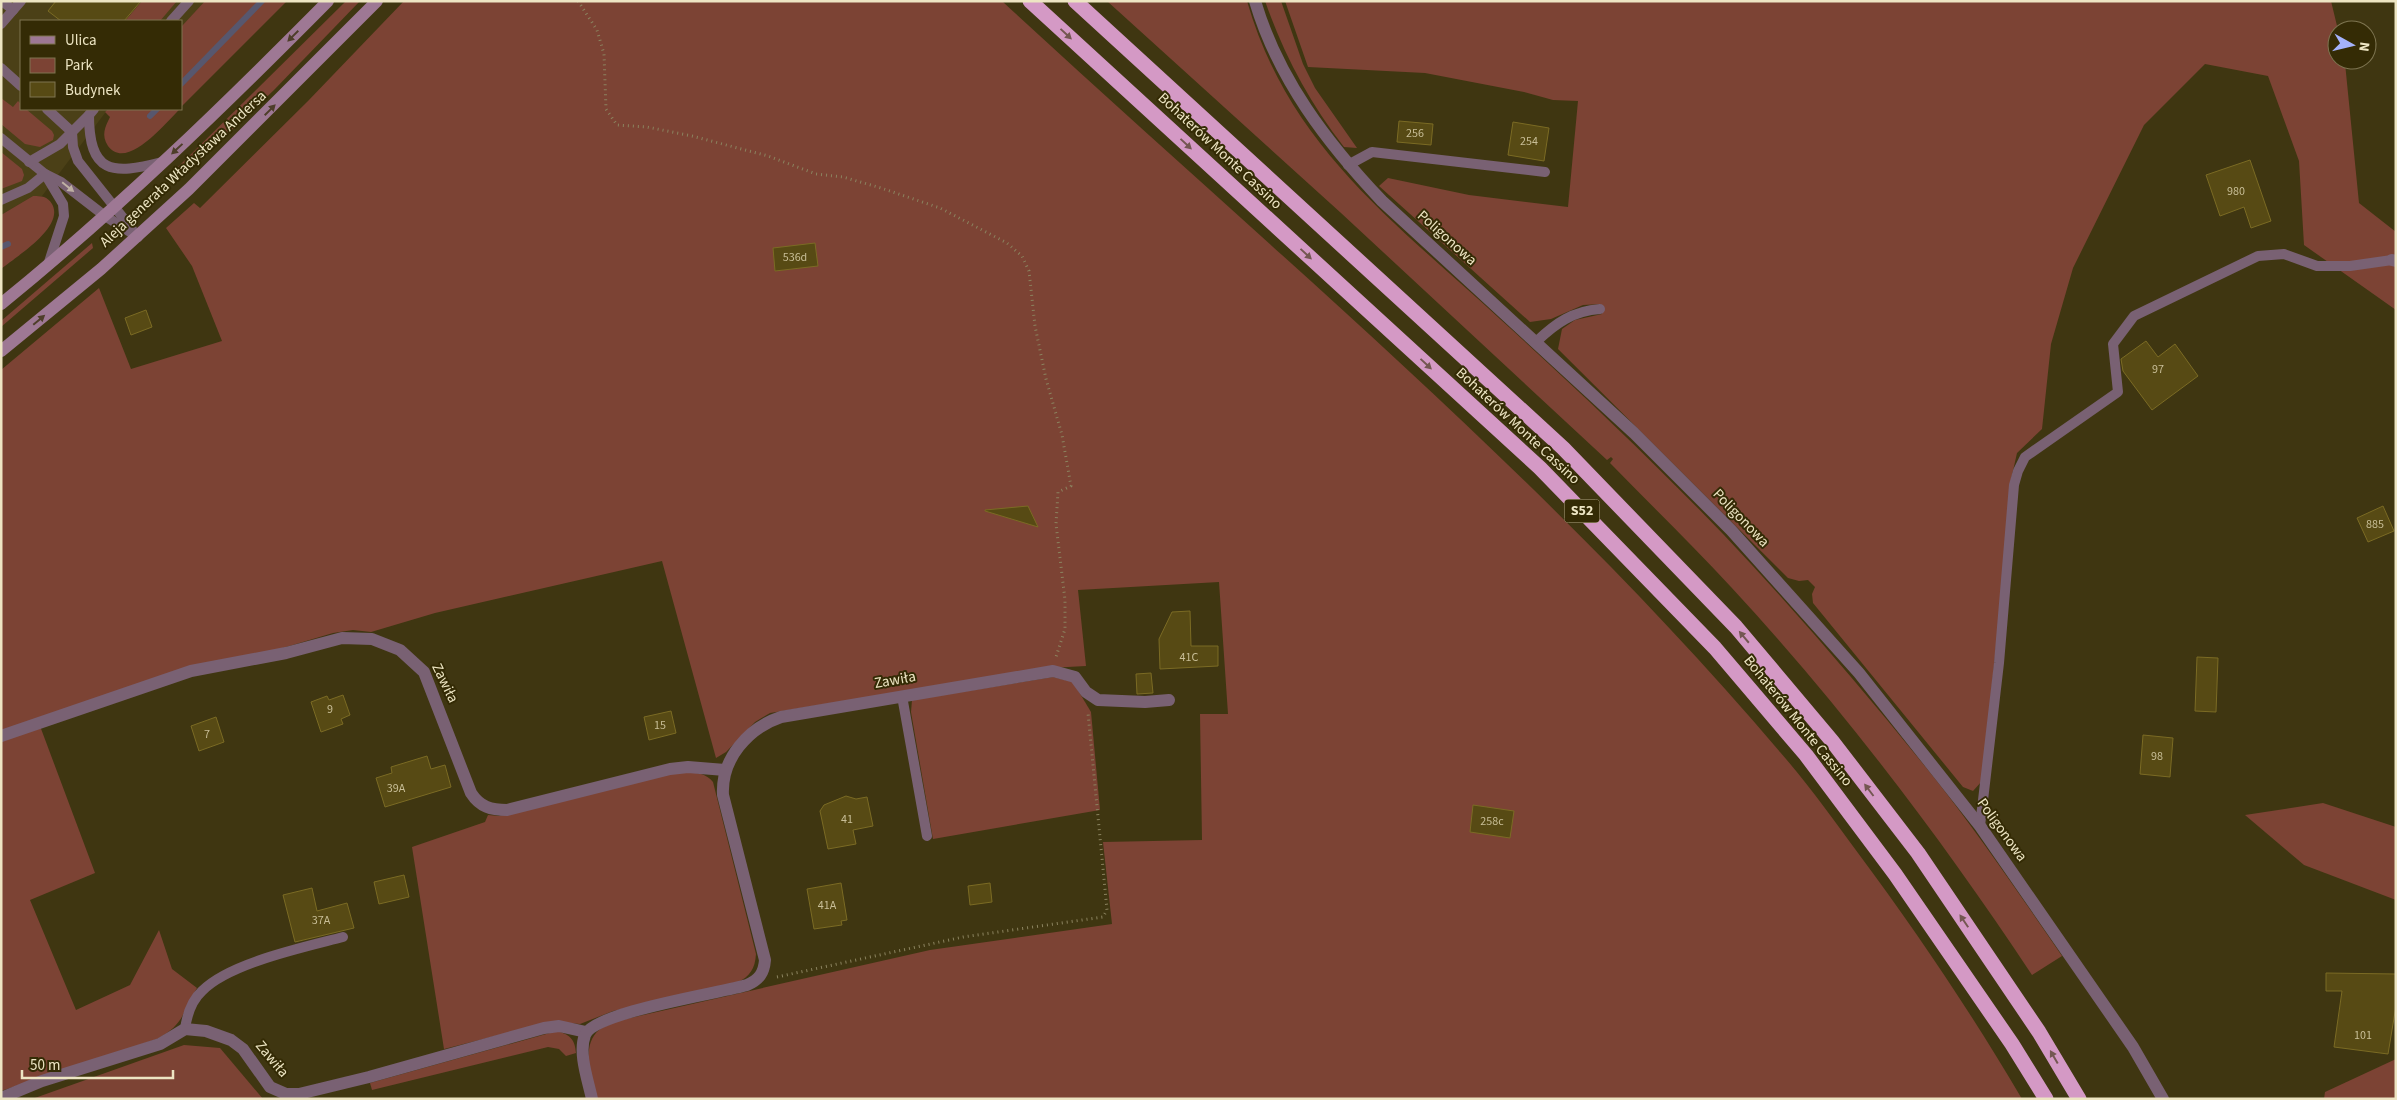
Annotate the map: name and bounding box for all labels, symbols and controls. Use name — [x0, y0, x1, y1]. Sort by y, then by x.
legend — [20, 20, 182, 110]
north arrow — [2327, 20, 2377, 70]
one-way arrow — [1060, 28, 1072, 40]
text: Ulica — [65, 30, 96, 51]
one-way arrow — [288, 30, 300, 42]
text: N — [2353, 41, 2374, 53]
text: Park — [65, 55, 94, 76]
text: Budynek — [65, 80, 121, 101]
street label: Aleja generała Władysława Andersa — [95, 86, 271, 252]
street label: Bohaterów Monte Cassino — [1153, 88, 1287, 214]
one-way arrow — [263, 104, 275, 116]
house number: 256 — [1406, 125, 1424, 142]
house number: 254 — [1520, 133, 1538, 150]
one-way arrow — [1180, 138, 1192, 150]
one-way arrow — [171, 143, 183, 155]
one-way arrow — [61, 182, 74, 193]
house number: 980 — [2227, 183, 2245, 200]
street label: Poligonowa — [1413, 206, 1481, 270]
one-way arrow — [1299, 248, 1311, 260]
house number: 536d — [783, 249, 807, 266]
one-way arrow — [32, 314, 45, 325]
one-way arrow — [1419, 358, 1431, 370]
house number: 97 — [2152, 361, 2164, 378]
street label: Bohaterów Monte Cassino — [1451, 363, 1585, 489]
street label: Poligonowa — [1708, 484, 1774, 552]
road number: S52 — [1564, 500, 1600, 522]
house number: 885 — [2366, 516, 2384, 533]
one-way arrow — [1739, 631, 1750, 643]
house number: 41C — [1180, 649, 1199, 666]
street label: Bohaterów Monte Cassino — [1739, 651, 1857, 791]
street label: Zawiła — [426, 660, 464, 706]
street label: Zawiła — [873, 666, 917, 694]
house number: 9 — [327, 701, 333, 718]
house number: 15 — [654, 717, 666, 734]
house number: 7 — [204, 726, 210, 743]
house number: 98 — [2151, 748, 2163, 765]
house number: 39A — [387, 780, 406, 797]
one-way arrow — [1864, 783, 1874, 797]
street label: Poligonowa — [1972, 794, 2032, 866]
house number: 41 — [841, 811, 853, 828]
house number: 258c — [1480, 813, 1504, 830]
house number: 41A — [818, 897, 837, 914]
house number: 37A — [312, 912, 331, 929]
one-way arrow — [1959, 915, 1969, 928]
house number: 101 — [2354, 1027, 2372, 1044]
street label: Zawiła — [250, 1036, 294, 1082]
scale bar — [22, 1048, 174, 1080]
one-way arrow — [2050, 1050, 2059, 1063]
text: 50 m — [30, 1055, 60, 1076]

